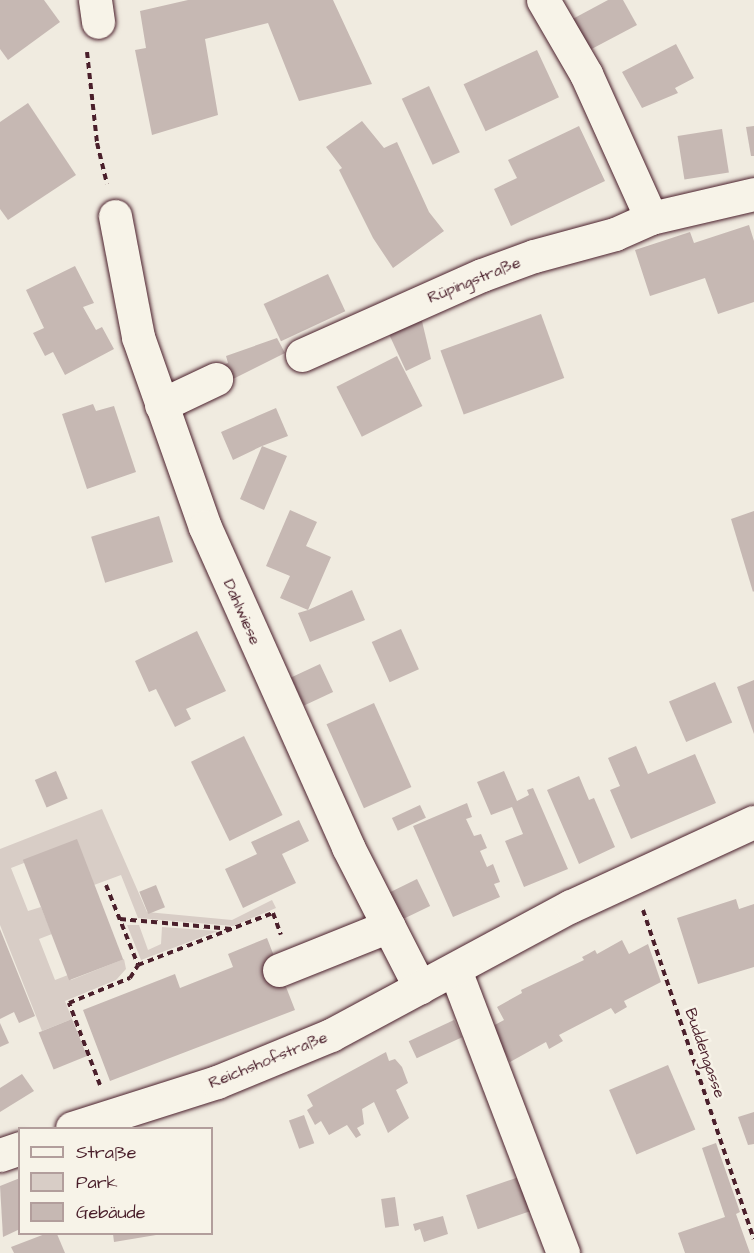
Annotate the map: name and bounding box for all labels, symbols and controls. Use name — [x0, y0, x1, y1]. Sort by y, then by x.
street label: Rüpingstraße — [425, 253, 523, 307]
street label: Dahlwiese — [219, 576, 265, 648]
street label: Buddengasse — [681, 1006, 729, 1100]
street label: Reichshofstraße — [206, 1027, 330, 1093]
legend — [18, 1127, 213, 1235]
text: Straße — [76, 1140, 136, 1165]
text: Park — [76, 1170, 118, 1195]
text: Gebäude — [76, 1200, 146, 1225]

